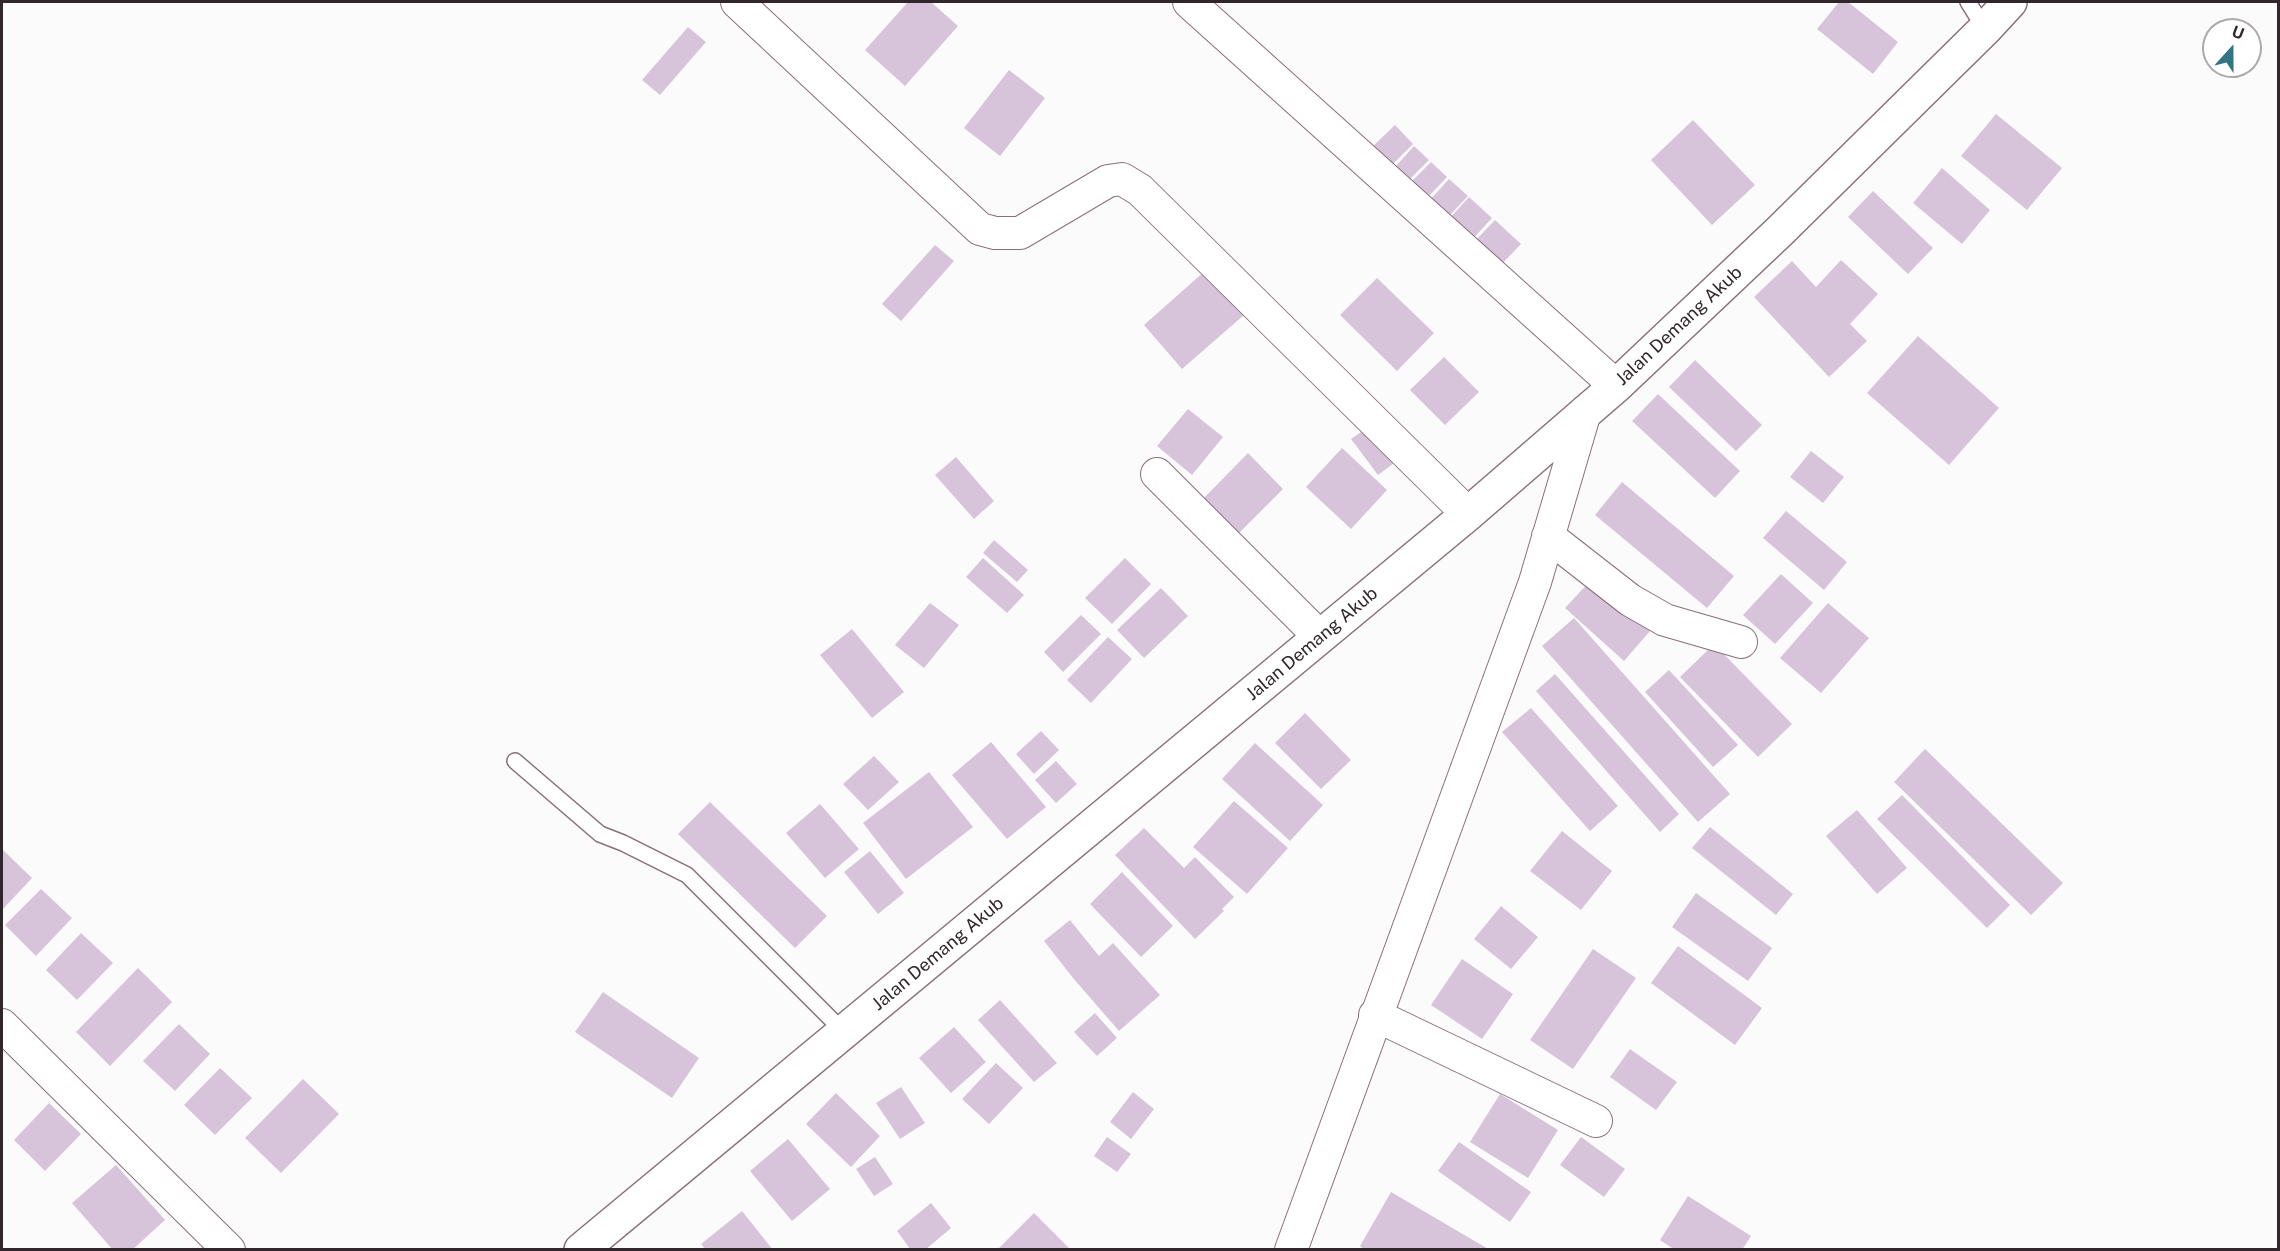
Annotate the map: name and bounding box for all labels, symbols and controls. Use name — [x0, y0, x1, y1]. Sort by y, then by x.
north arrow — [2202, 18, 2262, 78]
text: U — [2229, 22, 2247, 44]
street label: Jalan Demang Akub — [1611, 262, 1747, 390]
street label: Jalan Demang Akub — [1242, 583, 1382, 705]
street label: Jalan Demang Akub — [868, 893, 1008, 1015]

